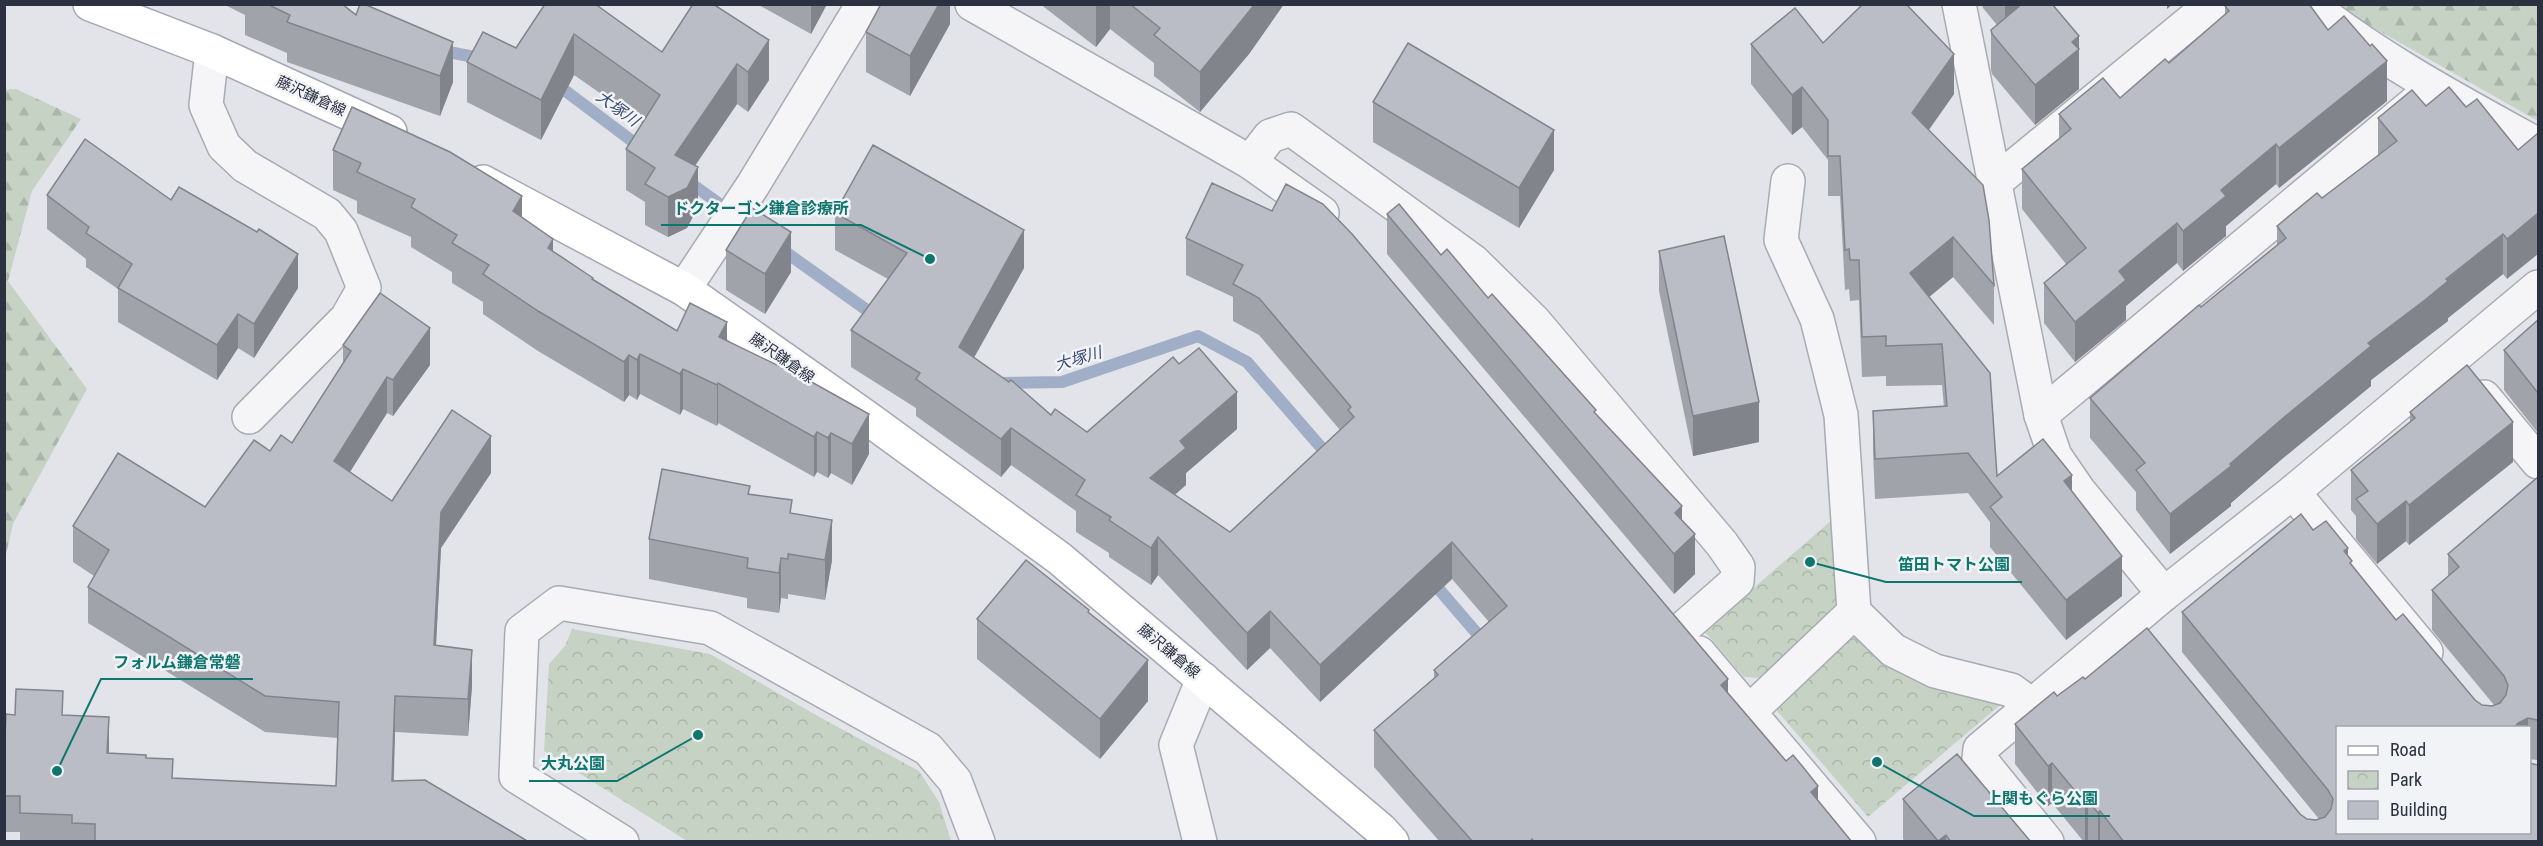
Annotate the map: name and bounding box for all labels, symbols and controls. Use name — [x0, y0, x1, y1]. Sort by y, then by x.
street label: 藤沢鎌倉線 — [273, 72, 349, 120]
water label: 大塚川 — [593, 87, 644, 131]
callout: ドクターゴン鎌倉診療所 — [661, 191, 861, 225]
text: ドクターゴン鎌倉診療所 — [673, 199, 849, 218]
street label: 藤沢鎌倉線 — [746, 329, 818, 387]
water label: 大塚川 — [1052, 342, 1106, 374]
callout: 笛田トマト公園 — [1886, 548, 2022, 582]
text: 笛田トマト公園 — [1898, 555, 2010, 574]
street label: 藤沢鎌倉線 — [1134, 620, 1204, 682]
callout: フォルム鎌倉常磐 — [101, 645, 253, 679]
text: フォルム鎌倉常磐 — [113, 653, 241, 672]
legend — [2336, 726, 2531, 834]
text: Road — [2390, 739, 2426, 760]
callout: 大丸公園 — [529, 747, 617, 781]
text: 大丸公園 — [541, 754, 605, 773]
text: Park — [2390, 769, 2422, 790]
callout: 上関もぐら公園 — [1974, 782, 2110, 816]
text: 上関もぐら公園 — [1986, 789, 2098, 808]
text: Building — [2390, 799, 2447, 820]

